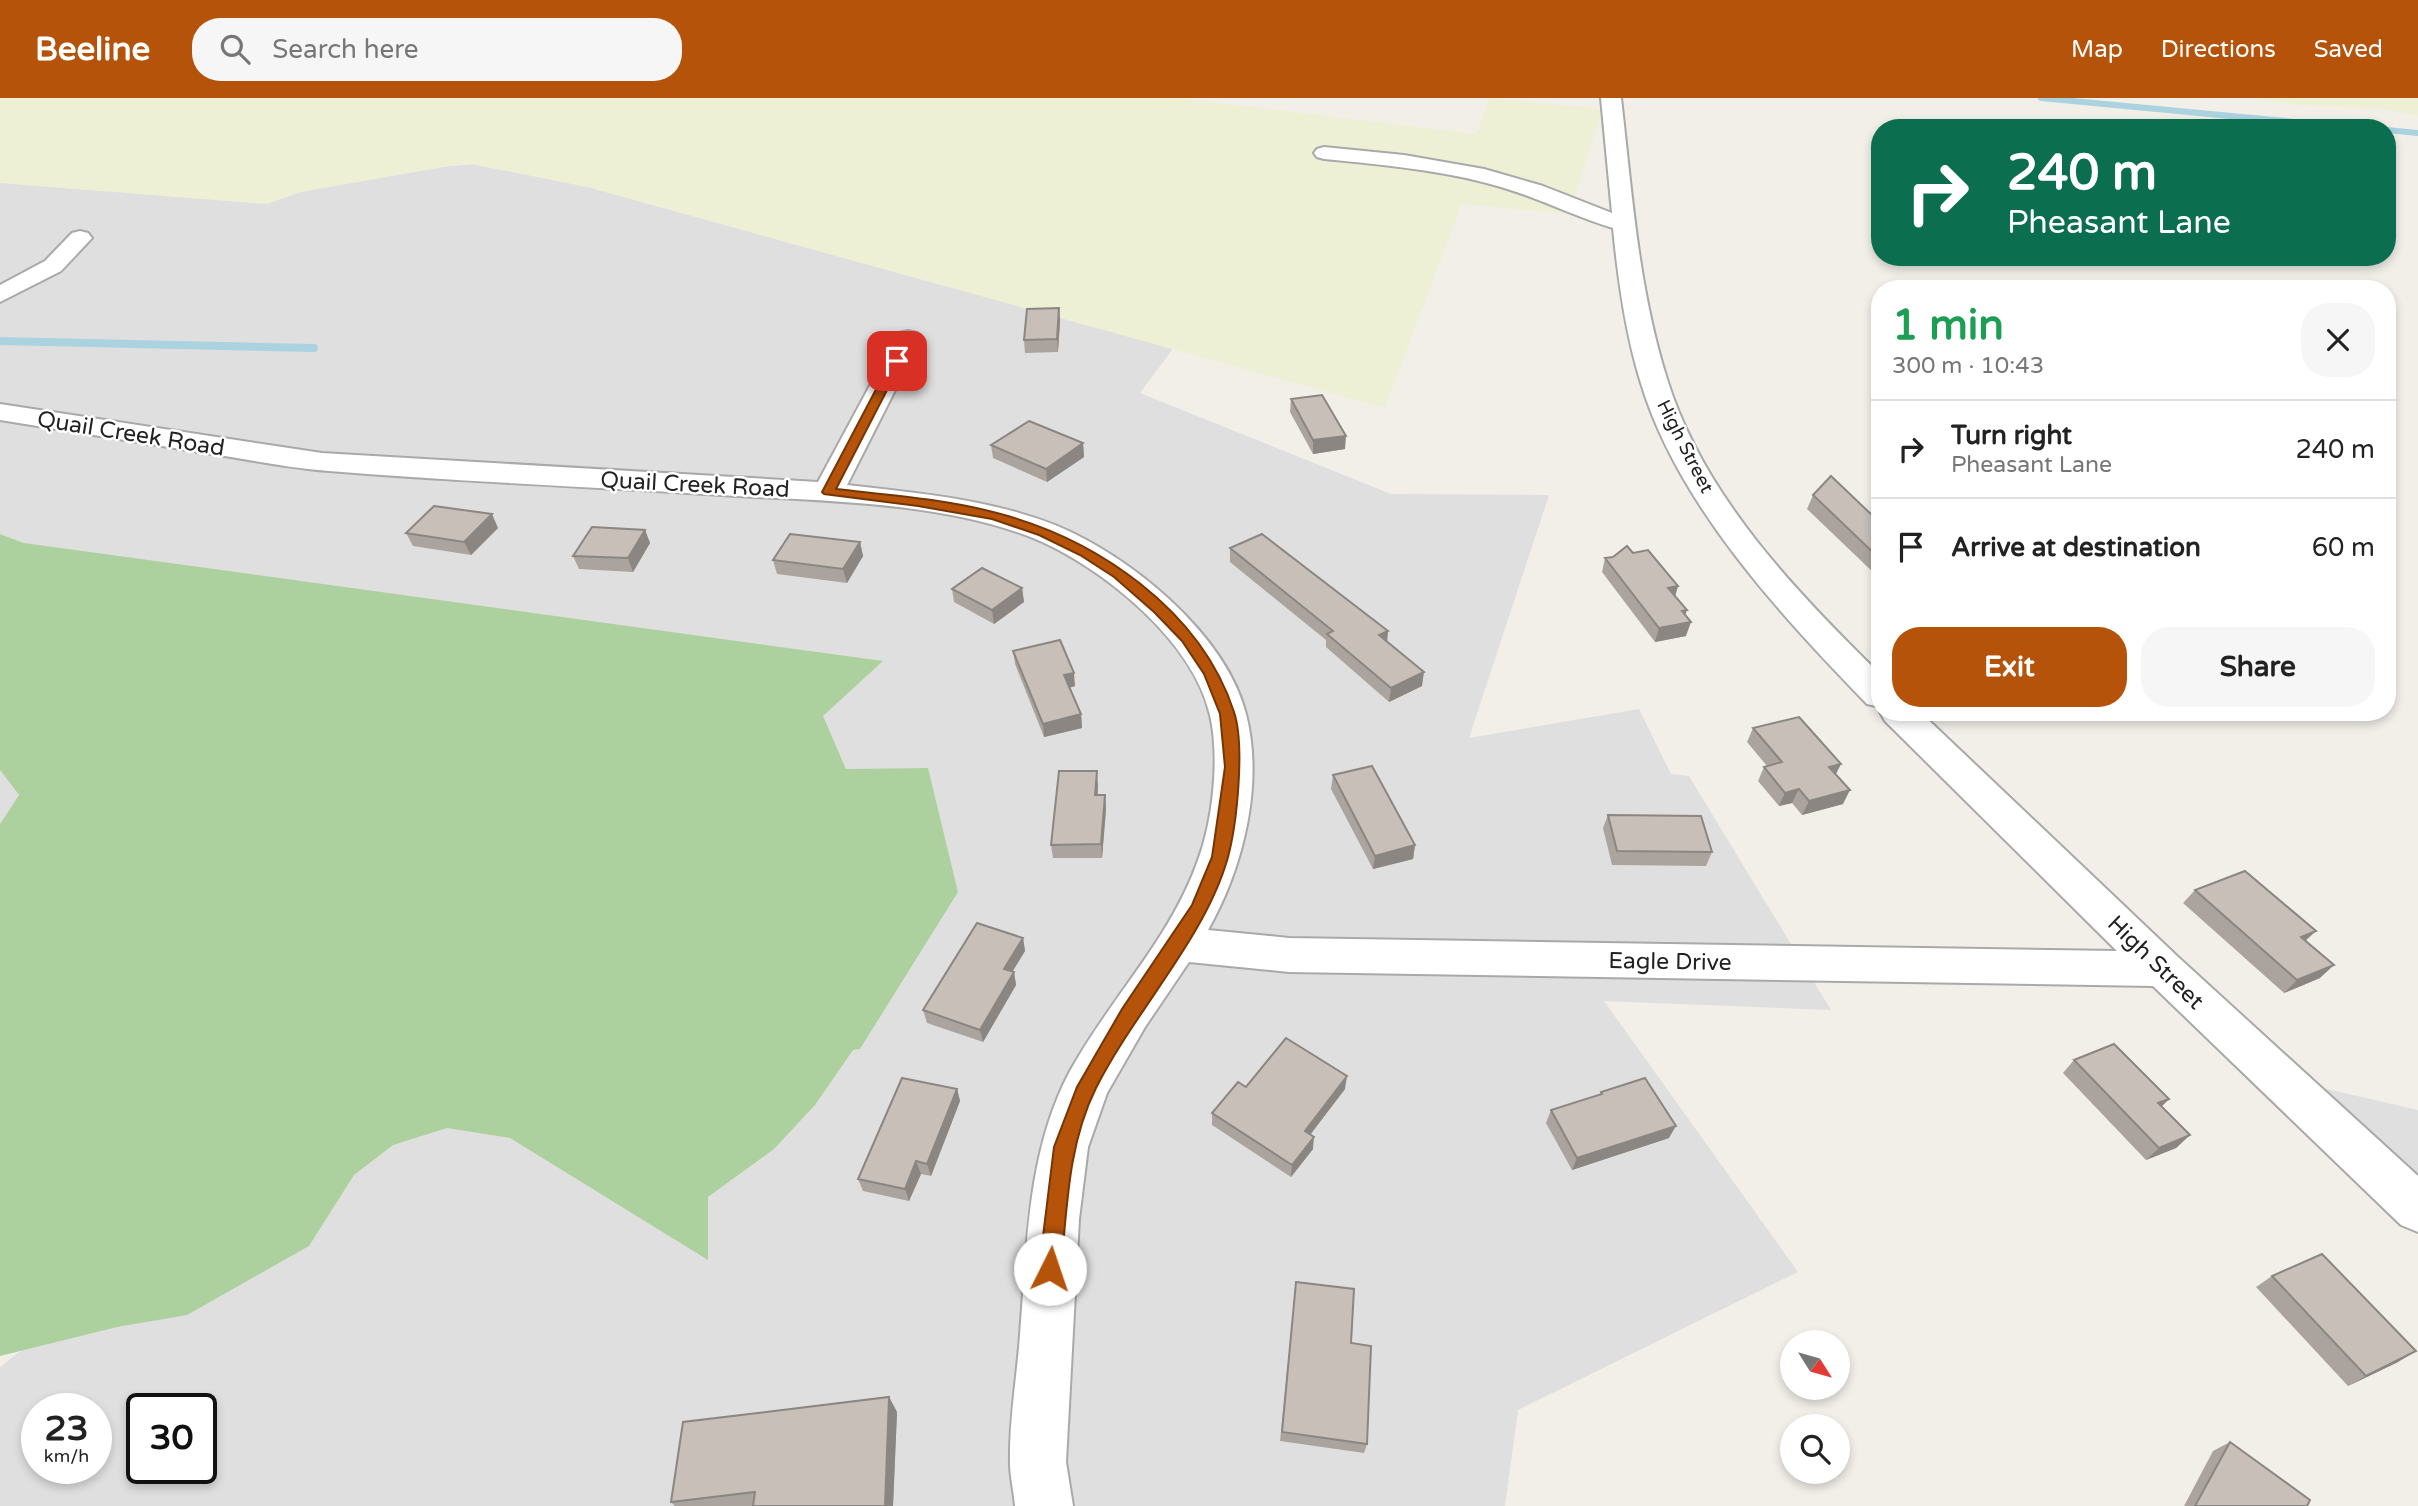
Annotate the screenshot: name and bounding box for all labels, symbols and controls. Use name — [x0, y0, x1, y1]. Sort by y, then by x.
search box — [192, 18, 682, 81]
text: Beeline — [35, 30, 150, 69]
icon: search — [216, 30, 254, 68]
text: Search here — [272, 34, 418, 65]
text: Map — [2071, 35, 2123, 64]
text: Directions — [2161, 35, 2276, 64]
text: Saved — [2314, 35, 2383, 64]
text: 240 m — [2007, 144, 2157, 203]
icon: right — [1892, 147, 1983, 238]
text: Pheasant Lane — [2007, 204, 2231, 242]
text: 1 min — [1892, 300, 2004, 351]
button: close — [2301, 303, 2375, 377]
pin — [867, 331, 927, 391]
icon: arrive — [878, 342, 916, 380]
text: 300 m · 10:43 — [1892, 352, 2044, 380]
street label: High Street — [1652, 396, 1718, 497]
street label: Quail Creek Road — [35, 405, 227, 463]
text: Turn right — [1951, 420, 2072, 451]
icon: right — [1892, 430, 1930, 468]
text: 240 m — [2295, 434, 2375, 465]
text: Pheasant Lane — [1951, 451, 2112, 479]
street label: Quail Creek Road — [600, 466, 790, 504]
icon: arrive — [1892, 528, 1930, 566]
text: Arrive at destination — [1951, 532, 2201, 563]
text: 60 m — [2312, 532, 2375, 563]
button: Exit — [1892, 627, 2127, 707]
button: Share — [2141, 627, 2375, 707]
street label: High Street — [2101, 910, 2209, 1016]
street label: Eagle Drive — [1608, 947, 1732, 977]
position arrow — [1013, 1232, 1087, 1306]
north arrow — [1780, 1330, 1850, 1400]
map controls — [1780, 1330, 1850, 1484]
speed limit sign: 30 — [126, 1393, 217, 1484]
text: 23 — [45, 1408, 88, 1450]
button: search — [1780, 1414, 1850, 1484]
text: km/h — [44, 1445, 89, 1467]

